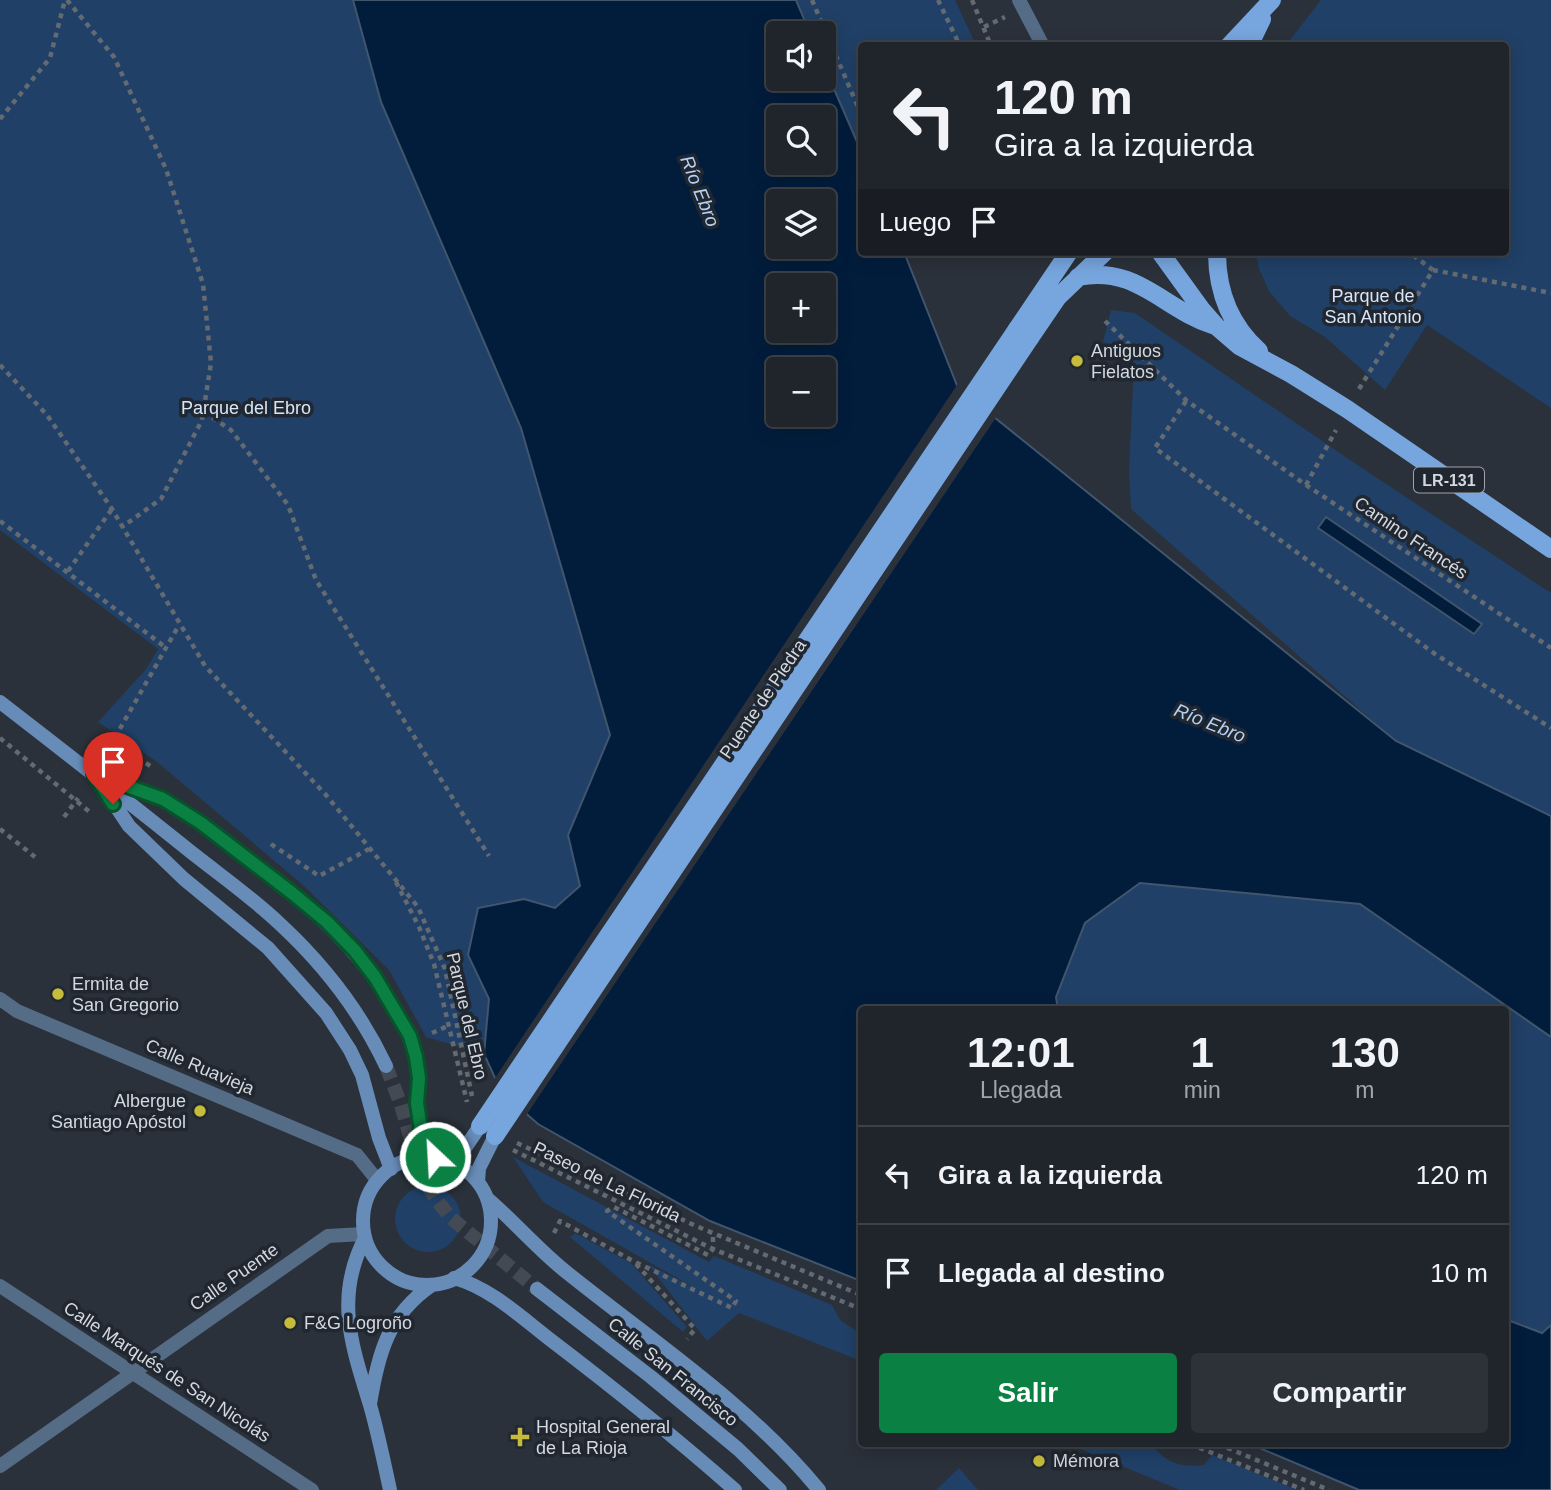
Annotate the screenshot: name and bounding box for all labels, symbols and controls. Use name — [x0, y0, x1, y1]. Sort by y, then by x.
map controls — [766, 21, 836, 427]
button: sound — [766, 21, 836, 91]
icon: left — [879, 70, 970, 161]
text: 120 m — [994, 70, 1133, 124]
button: search — [766, 105, 836, 175]
text: Gira a la izquierda — [994, 127, 1254, 163]
water label: Río Ebro — [676, 152, 724, 230]
button: layers — [766, 189, 836, 259]
icon: arrive — [965, 203, 1003, 241]
text: Luego — [879, 207, 951, 237]
button: + — [766, 273, 836, 343]
park label: Parque de San Antonio — [1324, 286, 1422, 327]
place label: Antiguos Fielatos — [1091, 341, 1161, 382]
marker: Antiguos Fielatos — [1069, 353, 1085, 369]
button: − — [766, 357, 836, 427]
park label: Parque del Ebro — [181, 398, 311, 418]
road number: LR-131 — [1414, 467, 1484, 492]
street label: Camino Francés — [1351, 493, 1471, 583]
street label: Puente de Piedra — [716, 635, 811, 762]
water label: Río Ebro — [1171, 699, 1249, 747]
pin — [83, 732, 143, 804]
icon: arrive — [94, 743, 132, 781]
street label: Parque del Ebro — [443, 950, 491, 1082]
place label: Ermita de San Gregorio — [72, 974, 179, 1015]
marker: Ermita de San Gregorio — [50, 986, 66, 1002]
text: 12:01 — [967, 1029, 1075, 1076]
text: 1 — [1190, 1029, 1214, 1076]
text: 130 — [1330, 1029, 1400, 1076]
street label: Calle Ruavieja — [143, 1035, 258, 1099]
text: Llegada — [980, 1077, 1062, 1103]
text: min — [1184, 1077, 1221, 1103]
text: m — [1355, 1077, 1374, 1103]
place label: Albergue Santiago Apóstol — [51, 1091, 186, 1132]
marker: Albergue Santiago Apóstol — [192, 1103, 208, 1119]
position arrow — [398, 1120, 472, 1194]
street label: Paseo de La Florida — [530, 1138, 685, 1227]
icon: left — [879, 1156, 917, 1194]
text: Gira a la izquierda — [938, 1160, 1162, 1190]
text: 120 m — [1416, 1160, 1488, 1190]
street label: Calle Puente — [186, 1239, 282, 1315]
icon: arrive — [879, 1254, 917, 1292]
text: Llegada al destino — [938, 1258, 1165, 1288]
text: 10 m — [1430, 1258, 1488, 1288]
street label: Calle Marqués de San Nicolás — [60, 1298, 274, 1446]
place label: F&G Logroño — [304, 1313, 412, 1333]
street label: Calle San Francisco — [604, 1314, 742, 1430]
marker: F&G Logroño — [282, 1315, 298, 1331]
button: Salir — [879, 1353, 1177, 1433]
button: Compartir — [1191, 1353, 1488, 1433]
place label: Hospital General de La Rioja — [536, 1417, 670, 1458]
marker: Hospital General de La Rioja — [510, 1427, 530, 1447]
place label: Mémora — [1053, 1451, 1120, 1471]
marker: Mémora — [1031, 1453, 1047, 1469]

